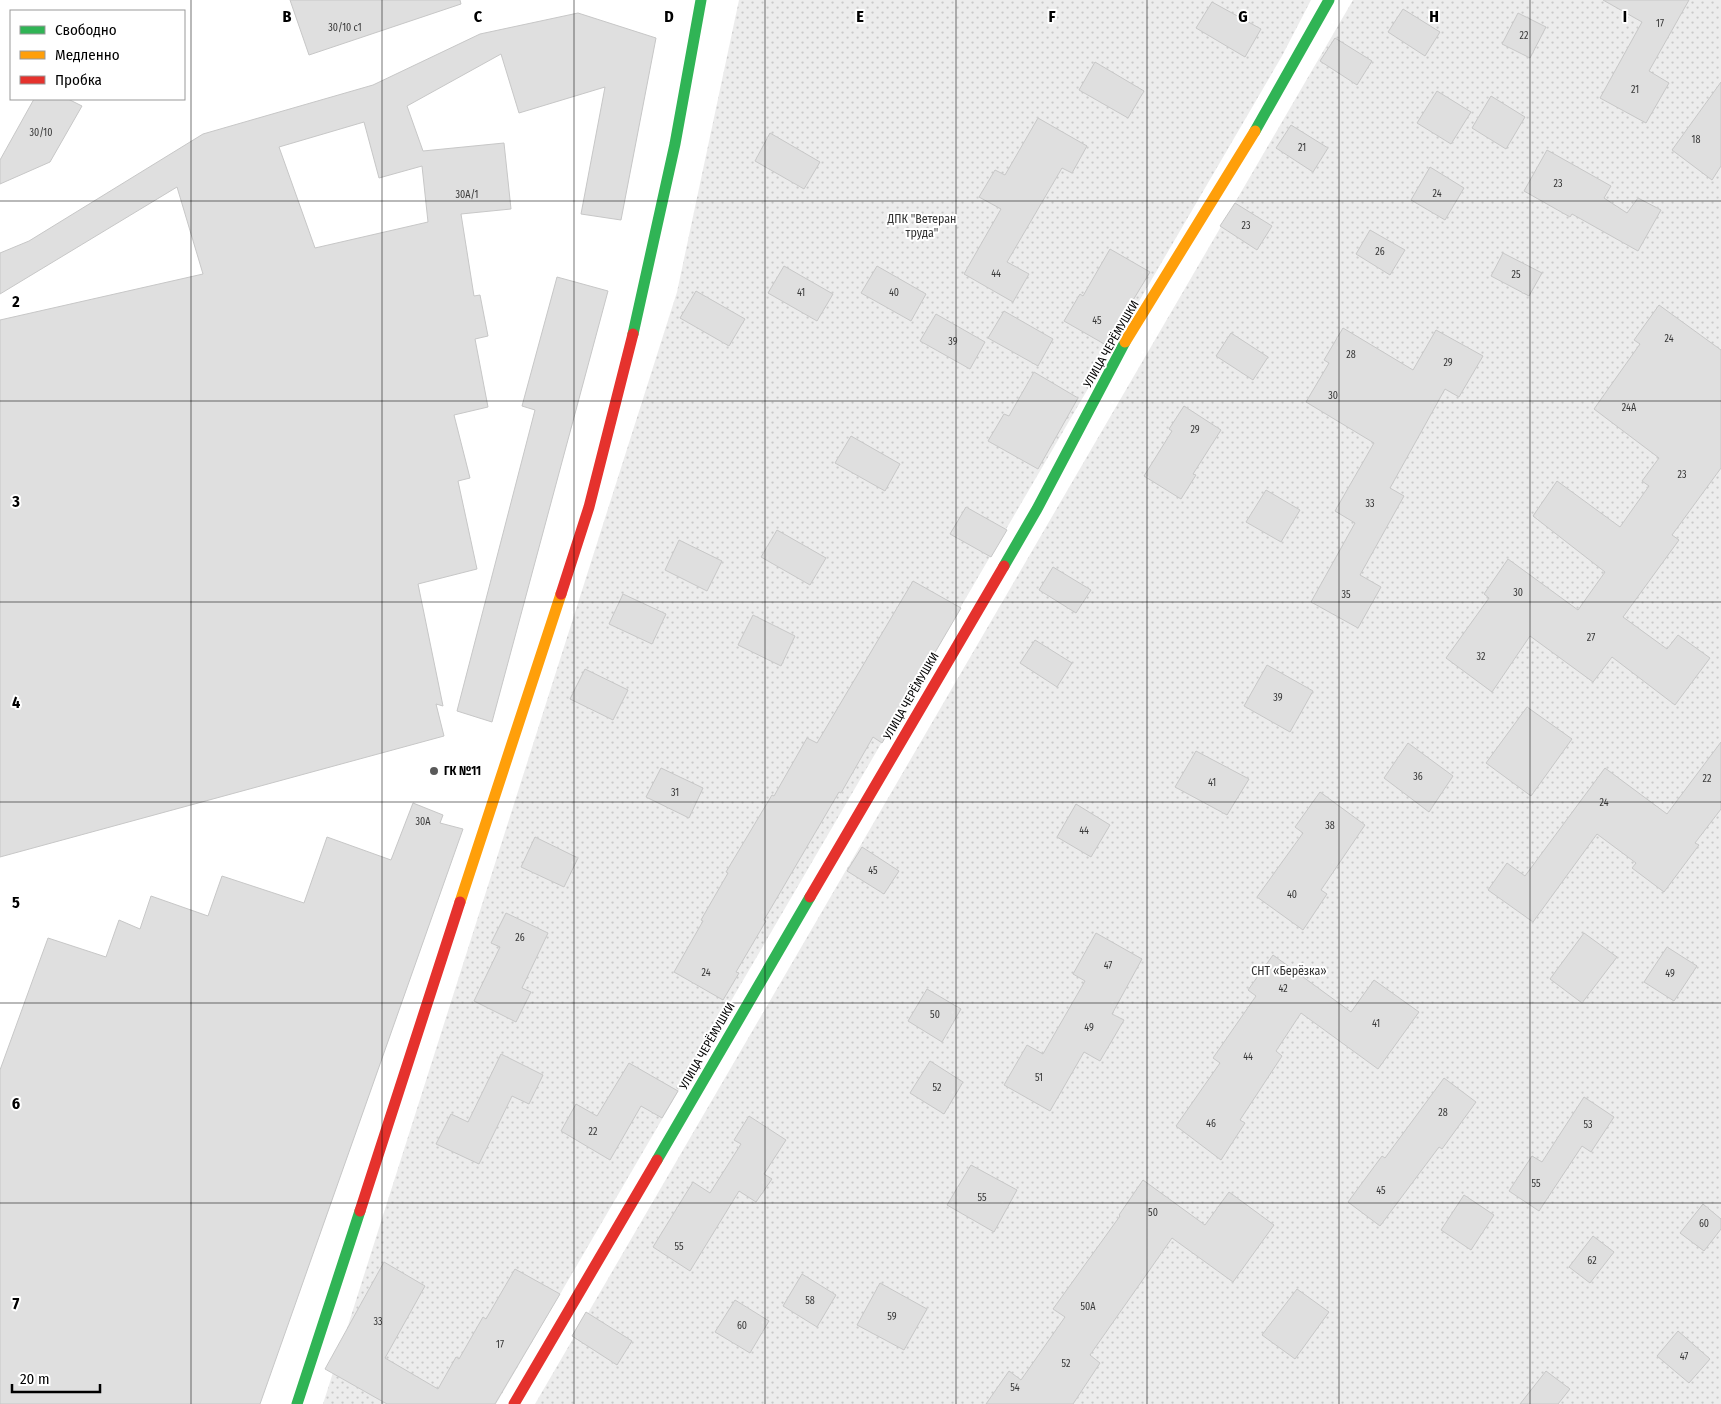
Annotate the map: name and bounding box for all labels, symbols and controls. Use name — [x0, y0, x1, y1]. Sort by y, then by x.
text: B — [283, 7, 292, 26]
text: C — [474, 7, 483, 26]
text: D — [664, 7, 674, 26]
text: E — [856, 7, 864, 26]
text: F — [1048, 7, 1056, 26]
text: G — [1238, 7, 1248, 26]
text: H — [1429, 7, 1439, 26]
text: I — [1623, 7, 1627, 26]
legend — [10, 10, 185, 100]
house number: 17 — [1656, 18, 1664, 30]
text: Свободно — [55, 21, 117, 39]
house number: 30/10 с1 — [328, 22, 362, 34]
house number: 22 — [1520, 30, 1529, 42]
text: Медленно — [55, 46, 120, 64]
text: Пробка — [55, 71, 102, 89]
house number: 21 — [1631, 84, 1639, 96]
house number: 30/10 — [30, 127, 52, 139]
house number: 18 — [1692, 134, 1700, 146]
house number: 21 — [1298, 142, 1306, 154]
house number: 23 — [1554, 178, 1563, 190]
house number: 24 — [1432, 188, 1442, 200]
house number: 30А/1 — [456, 189, 478, 201]
park label: ДПК "Ветеран труда" — [887, 212, 956, 240]
house number: 23 — [1242, 220, 1251, 232]
house number: 26 — [1375, 246, 1385, 258]
house number: 44 — [991, 268, 1001, 280]
house number: 25 — [1512, 269, 1521, 281]
house number: 41 — [797, 287, 805, 299]
house number: 40 — [889, 287, 899, 299]
text: 2 — [11, 292, 20, 311]
street label: УЛИЦА ЧЕРЁМУШКИ — [1079, 297, 1142, 391]
house number: 45 — [1092, 315, 1102, 327]
house number: 24 — [1664, 333, 1674, 345]
house number: 39 — [948, 336, 958, 348]
house number: 28 — [1346, 349, 1356, 361]
house number: 29 — [1443, 357, 1453, 369]
house number: 30 — [1328, 390, 1338, 402]
house number: 24А — [1622, 402, 1637, 414]
house number: 29 — [1190, 424, 1200, 436]
house number: 23 — [1678, 469, 1687, 481]
text: 3 — [11, 492, 20, 511]
house number: 33 — [1365, 498, 1375, 510]
house number: 30 — [1513, 587, 1523, 599]
house number: 35 — [1341, 589, 1351, 601]
house number: 27 — [1587, 632, 1595, 644]
street label: УЛИЦА ЧЕРЁМУШКИ — [879, 649, 942, 743]
house number: 32 — [1477, 651, 1486, 663]
house number: 39 — [1273, 692, 1283, 704]
text: 4 — [12, 693, 20, 712]
place label: ГК №11 — [444, 764, 481, 778]
marker: ГК №11 — [428, 765, 440, 777]
house number: 36 — [1413, 771, 1423, 783]
house number: 22 — [1703, 773, 1712, 785]
house number: 41 — [1208, 777, 1216, 789]
house number: 31 — [671, 787, 679, 799]
house number: 24 — [1599, 797, 1609, 809]
house number: 30А — [416, 816, 431, 828]
house number: 38 — [1325, 820, 1335, 832]
house number: 44 — [1079, 825, 1089, 837]
house number: 45 — [868, 865, 878, 877]
house number: 40 — [1287, 889, 1297, 901]
text: 5 — [12, 893, 20, 912]
house number: 26 — [515, 932, 525, 944]
house number: 47 — [1104, 960, 1112, 972]
park label: СНТ «Берёзка» — [1251, 964, 1327, 978]
house number: 24 — [701, 967, 711, 979]
house number: 49 — [1665, 968, 1675, 980]
house number: 42 — [1278, 983, 1288, 995]
street label: УЛИЦА ЧЕРЁМУШКИ — [675, 999, 738, 1093]
house number: 50 — [930, 1009, 940, 1021]
house number: 41 — [1372, 1018, 1380, 1030]
house number: 49 — [1084, 1022, 1094, 1034]
house number: 44 — [1243, 1051, 1253, 1063]
house number: 51 — [1035, 1072, 1043, 1084]
house number: 52 — [933, 1082, 942, 1094]
text: 6 — [12, 1094, 20, 1113]
house number: 28 — [1438, 1107, 1448, 1119]
house number: 46 — [1206, 1118, 1216, 1130]
house number: 53 — [1583, 1119, 1593, 1131]
house number: 22 — [589, 1126, 598, 1138]
house number: 55 — [1531, 1178, 1541, 1190]
house number: 45 — [1376, 1185, 1386, 1197]
house number: 55 — [977, 1192, 987, 1204]
house number: 50 — [1148, 1207, 1158, 1219]
house number: 60 — [1699, 1218, 1709, 1230]
house number: 55 — [674, 1241, 684, 1253]
house number: 62 — [1587, 1255, 1597, 1267]
text: 7 — [13, 1294, 20, 1313]
house number: 58 — [805, 1295, 815, 1307]
house number: 50А — [1080, 1301, 1096, 1313]
house number: 59 — [887, 1311, 897, 1323]
house number: 33 — [373, 1316, 383, 1328]
house number: 60 — [737, 1320, 747, 1332]
house number: 17 — [496, 1339, 504, 1351]
house number: 47 — [1680, 1351, 1688, 1363]
house number: 52 — [1062, 1358, 1071, 1370]
scale bar — [12, 1362, 100, 1394]
text: 20 m — [20, 1370, 50, 1388]
house number: 54 — [1010, 1382, 1020, 1394]

